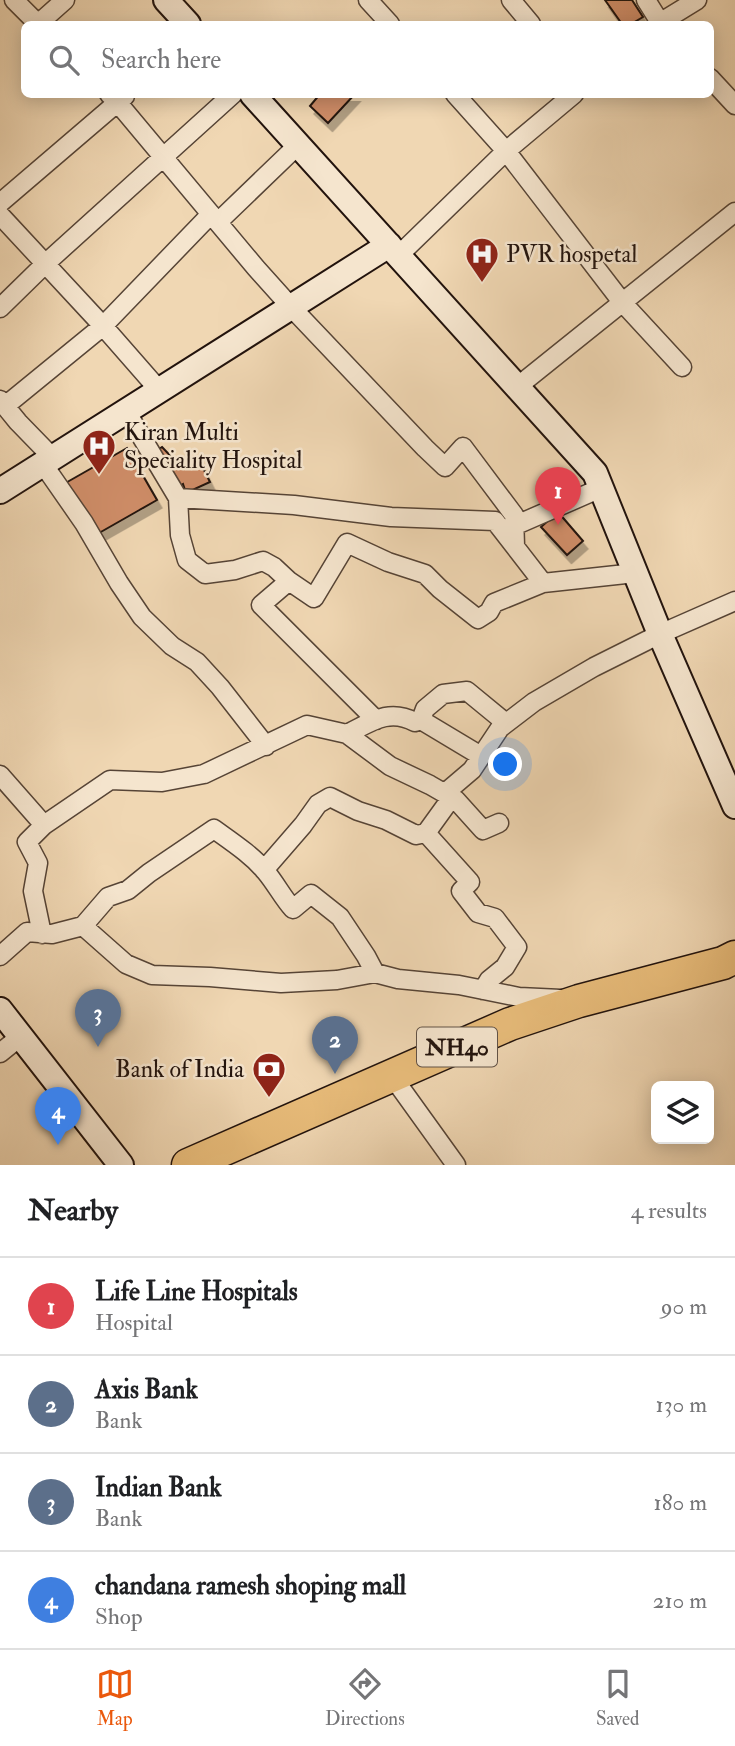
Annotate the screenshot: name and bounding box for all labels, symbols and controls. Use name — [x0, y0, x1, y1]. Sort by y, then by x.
search box — [21, 21, 714, 98]
icon: search — [45, 41, 83, 79]
text: Search here — [101, 44, 221, 76]
hospital icon: PVR hospetal — [463, 235, 501, 284]
place label: PVR hospetal — [506, 239, 637, 270]
place label: Kiran Multi Speciality Hospital — [124, 417, 302, 476]
hospital icon: Kiran Multi Speciality Hospital — [80, 427, 118, 476]
pin: 1 — [535, 467, 581, 525]
your location — [488, 747, 522, 781]
pin: 3 — [75, 989, 121, 1047]
pin: 2 — [312, 1016, 358, 1074]
road number: NH40 — [417, 1028, 497, 1066]
bank icon: Bank of India — [250, 1050, 288, 1099]
place label: Bank of India — [115, 1054, 245, 1085]
map controls — [651, 1081, 714, 1144]
button: layers — [651, 1081, 714, 1144]
pin: 4 — [35, 1087, 81, 1145]
text: Nearby — [28, 1192, 118, 1229]
text: 4 results — [631, 1196, 707, 1225]
text: Life Line Hospitals — [95, 1276, 298, 1308]
text: 1 — [47, 1292, 55, 1321]
text: 90 m — [661, 1292, 707, 1321]
text: Hospital — [95, 1308, 173, 1337]
text: Axis Bank — [95, 1374, 198, 1406]
text: 2 — [45, 1390, 57, 1419]
text: 130 m — [655, 1390, 707, 1419]
text: Bank — [95, 1406, 142, 1435]
text: Indian Bank — [95, 1472, 222, 1504]
text: 3 — [47, 1488, 55, 1517]
text: 180 m — [654, 1488, 707, 1517]
text: Bank — [95, 1504, 142, 1533]
text: chandana ramesh shoping mall — [95, 1570, 406, 1602]
text: 4 — [45, 1586, 57, 1615]
text: 210 m — [653, 1586, 707, 1615]
text: Shop — [95, 1602, 143, 1631]
tab: Map — [96, 1665, 134, 1731]
tab: Directions — [325, 1665, 405, 1731]
tab: Saved — [596, 1665, 639, 1731]

